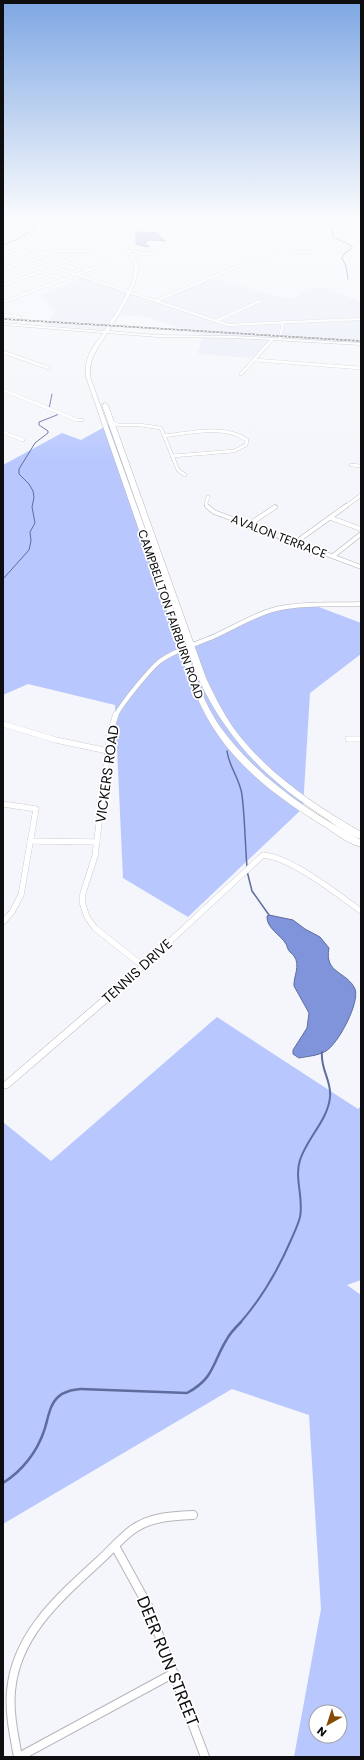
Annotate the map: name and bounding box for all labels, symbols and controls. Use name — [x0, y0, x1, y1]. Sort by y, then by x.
street label: AVALON TERRACE — [229, 510, 329, 562]
street label: CAMPBELLTON FAIRBURN ROAD — [134, 527, 208, 701]
street label: VICKERS ROAD — [90, 724, 124, 824]
street label: TENNIS DRIVE — [97, 934, 177, 1008]
street label: DEER RUN STREET — [131, 1592, 205, 1730]
north arrow — [308, 1704, 348, 1744]
text: N — [313, 1723, 330, 1741]

